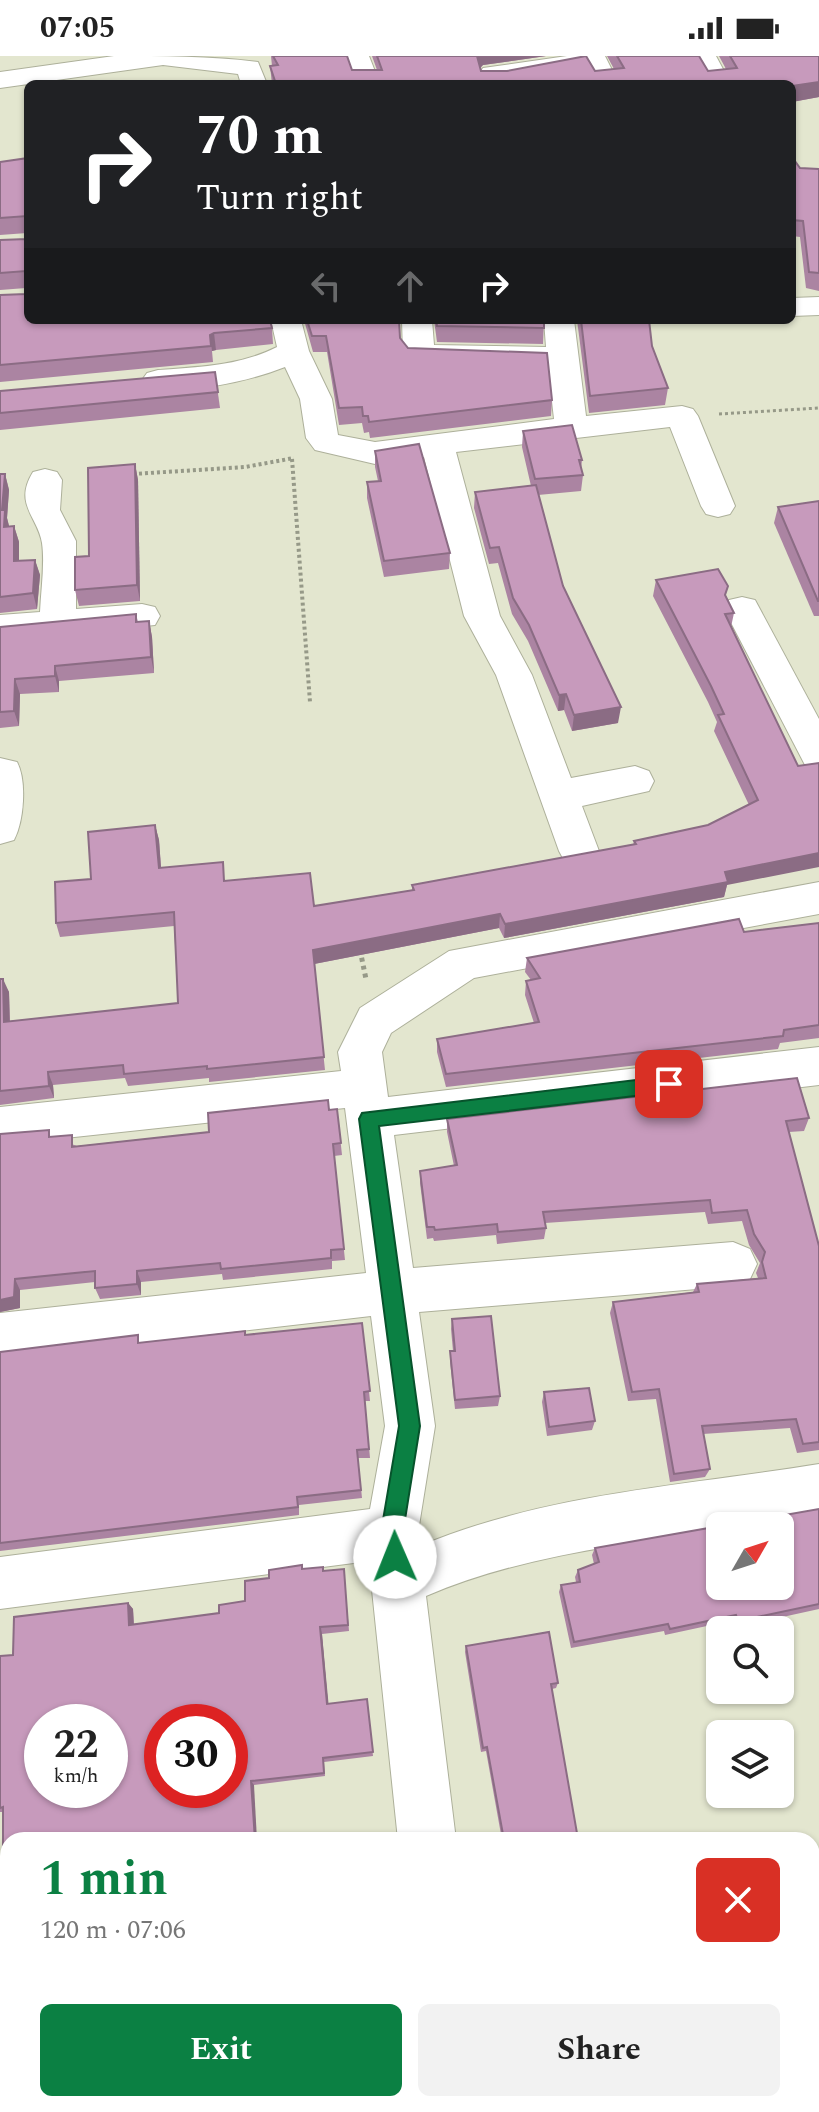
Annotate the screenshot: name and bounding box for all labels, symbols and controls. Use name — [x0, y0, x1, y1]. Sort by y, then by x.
text: 07:05 — [40, 5, 115, 51]
text: 70 m — [196, 94, 323, 179]
icon: right — [64, 112, 168, 216]
text: Turn right — [196, 171, 363, 226]
icon: left — [304, 264, 348, 308]
icon: ahead — [388, 264, 432, 308]
icon: right — [472, 264, 516, 308]
pin — [635, 1050, 703, 1118]
icon: arrive — [647, 1062, 691, 1106]
north arrow — [706, 1512, 794, 1600]
map controls — [706, 1512, 794, 1808]
position arrow — [353, 1515, 437, 1599]
button: search — [706, 1616, 794, 1704]
speed limit sign: 30 — [144, 1704, 248, 1808]
text: 22 — [54, 1715, 98, 1776]
button: layers — [706, 1720, 794, 1808]
text: km/h — [54, 1761, 99, 1791]
text: 1 min — [40, 1843, 168, 1916]
button: close — [696, 1858, 780, 1942]
text: 120 m · 07:06 — [40, 1910, 186, 1950]
button: Exit — [40, 2004, 402, 2096]
button: Share — [418, 2004, 780, 2096]

